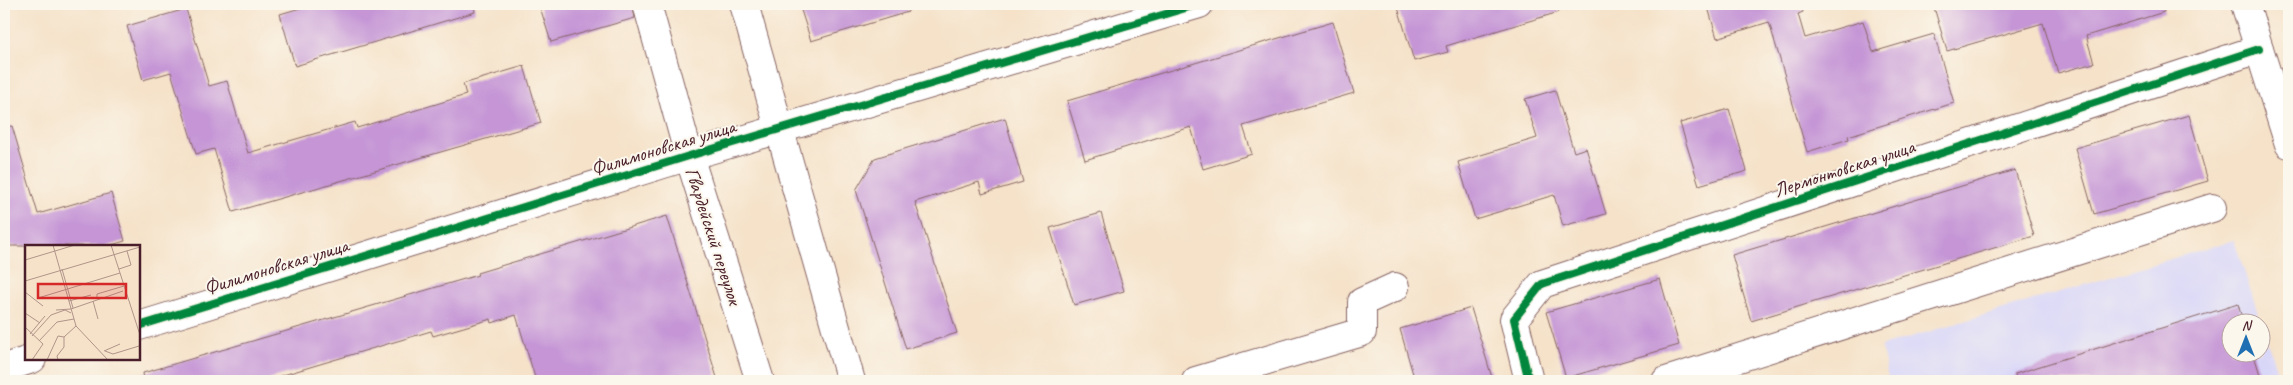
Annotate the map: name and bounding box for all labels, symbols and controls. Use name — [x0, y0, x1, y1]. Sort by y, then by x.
street label: Филимоновская улица — [588, 113, 740, 181]
street label: Лермонтовская улица — [1771, 133, 1920, 203]
street label: Гвардейский переулок — [680, 164, 748, 309]
street label: Филимоновская улица — [201, 232, 353, 300]
inset map — [25, 245, 140, 360]
north arrow — [2220, 312, 2270, 362]
text: N — [2242, 317, 2253, 334]

